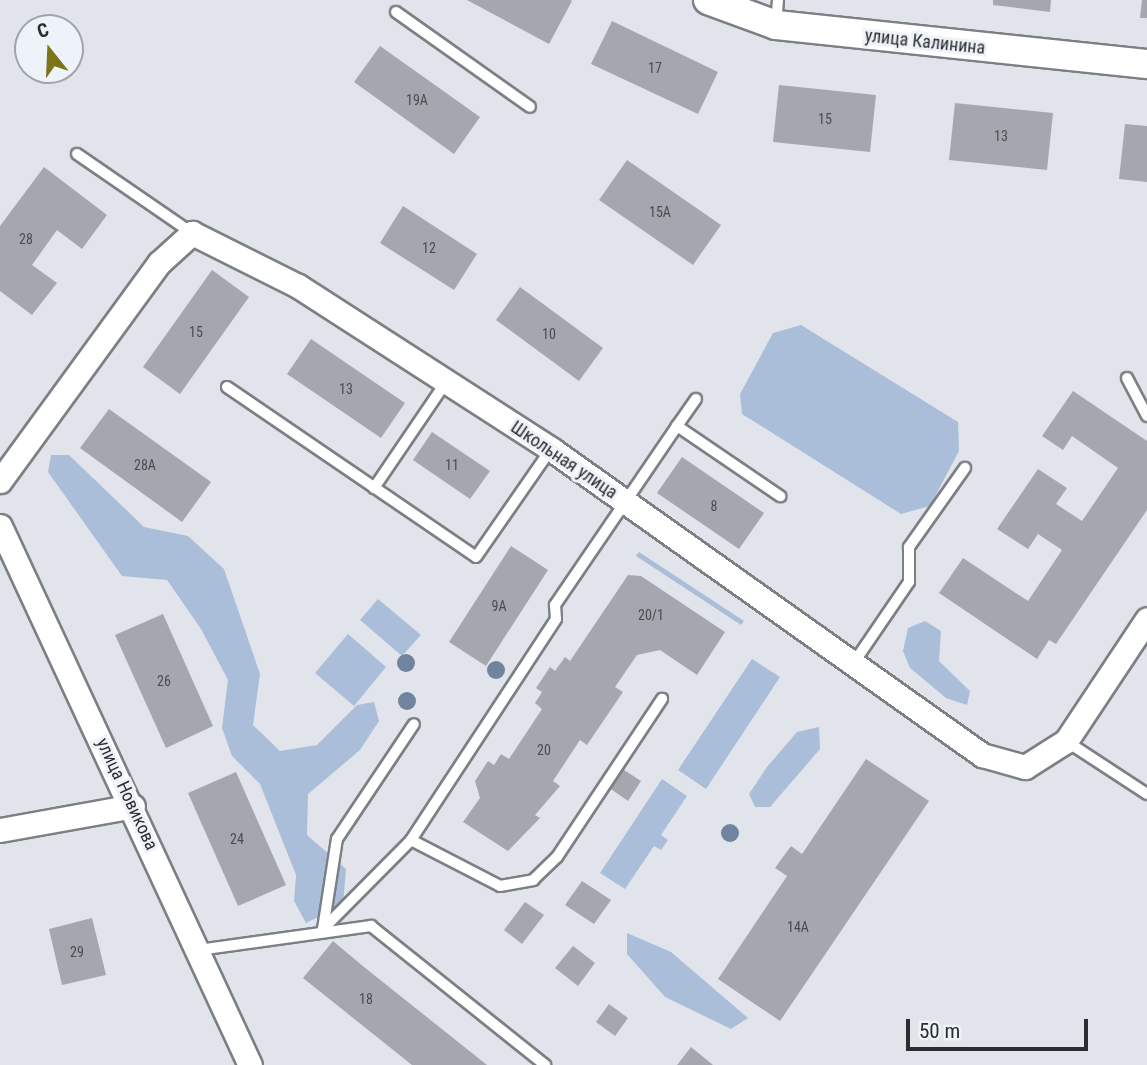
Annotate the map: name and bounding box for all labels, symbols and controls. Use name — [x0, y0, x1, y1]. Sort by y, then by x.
north arrow — [14, 14, 84, 84]
text: С — [34, 18, 52, 43]
street label: улица Калинина — [864, 25, 986, 59]
house number: 17 — [648, 60, 662, 76]
house number: 19А — [406, 92, 428, 108]
house number: 15 — [818, 111, 832, 127]
house number: 13 — [994, 128, 1008, 144]
house number: 15А — [649, 204, 671, 220]
house number: 28 — [19, 231, 33, 247]
house number: 12 — [422, 240, 436, 256]
house number: 15 — [189, 324, 203, 340]
house number: 10 — [542, 326, 556, 342]
house number: 13 — [339, 381, 353, 397]
street label: Школьная улица — [507, 416, 621, 504]
house number: 28А — [134, 457, 156, 473]
house number: 11 — [445, 457, 459, 473]
house number: 8 — [711, 498, 717, 514]
house number: 9А — [492, 598, 506, 614]
house number: 20/1 — [638, 607, 664, 623]
house number: 26 — [157, 673, 171, 689]
street label: улица Новикова — [92, 734, 162, 854]
house number: 20 — [537, 742, 551, 758]
house number: 24 — [230, 831, 244, 847]
house number: 14А — [787, 919, 809, 935]
house number: 29 — [70, 944, 84, 960]
house number: 18 — [359, 991, 373, 1007]
scale bar — [909, 1006, 1091, 1050]
text: 50 m — [919, 1019, 960, 1043]

